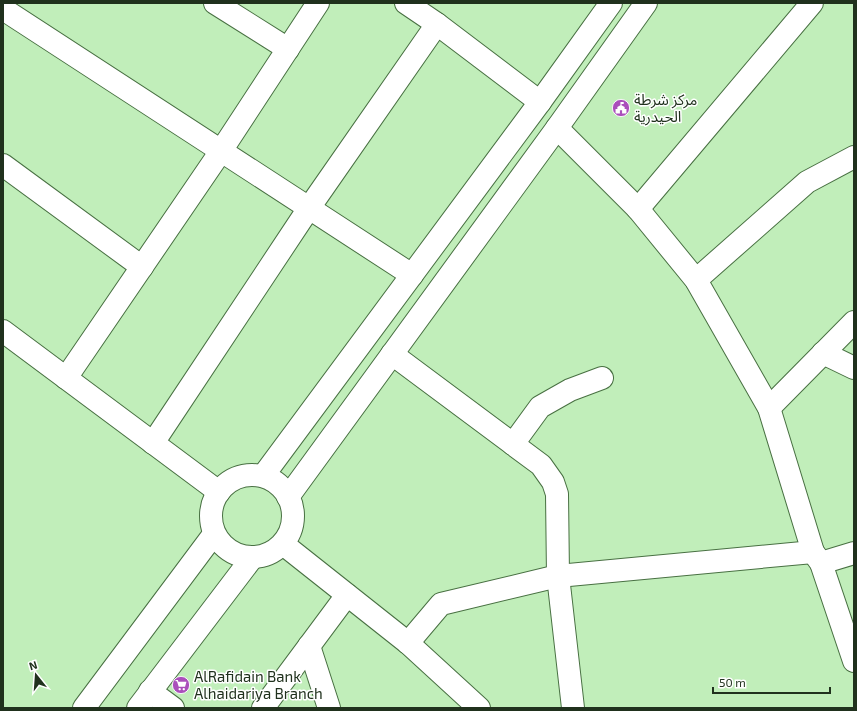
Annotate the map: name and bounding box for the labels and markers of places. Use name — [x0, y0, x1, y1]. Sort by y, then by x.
place label: مركز شرطة الحيدرية — [634, 90, 697, 126]
public building icon: مركز شرطة الحيدرية — [611, 98, 631, 118]
place label: AlRafidain Bank Alhaidariya Branch — [194, 667, 323, 702]
supermarket icon: AlRafidain Bank Alhaidariya Branch — [171, 675, 191, 695]

